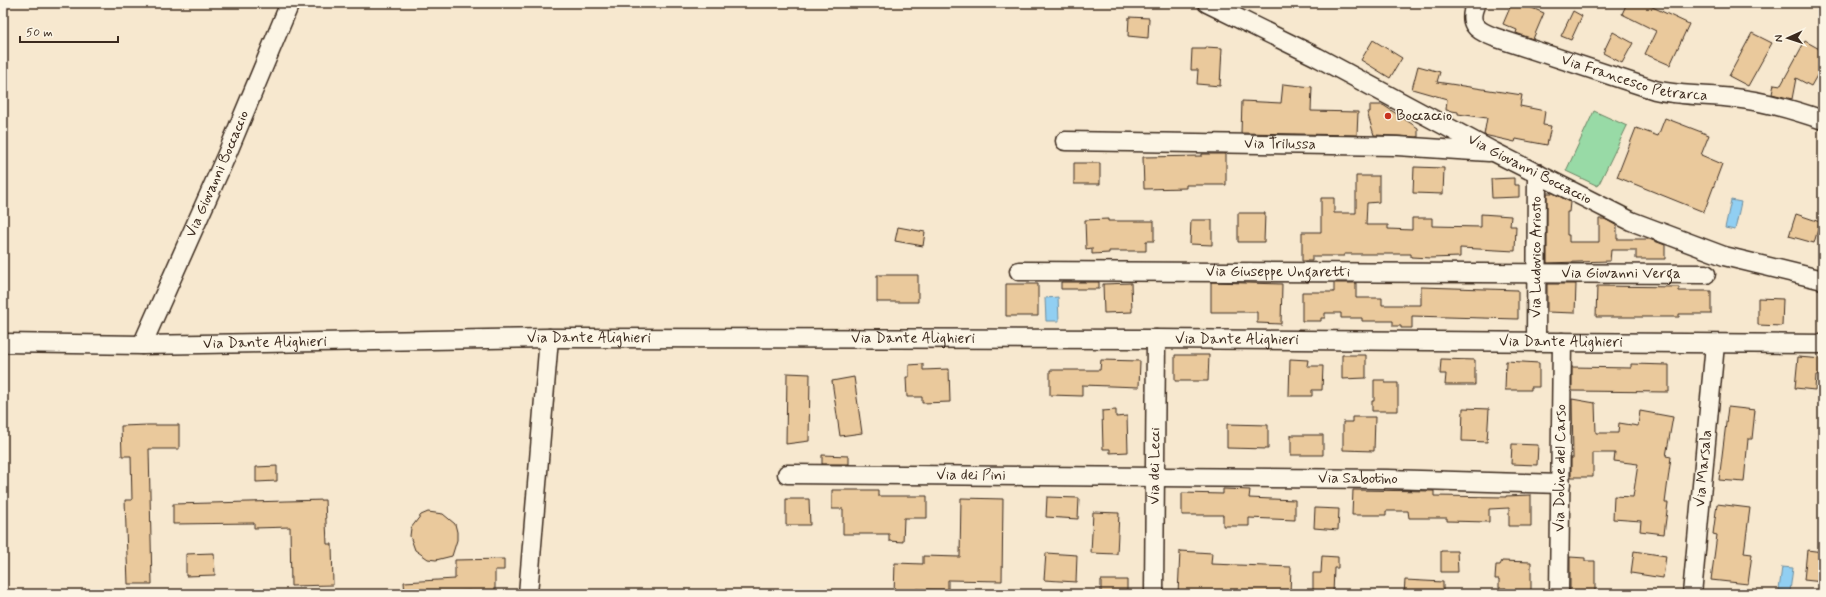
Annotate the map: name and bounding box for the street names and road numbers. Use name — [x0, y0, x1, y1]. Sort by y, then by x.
street label: Via Francesco Petrarca — [1559, 50, 1708, 106]
street label: Via Giovanni Boccaccio — [181, 107, 254, 241]
street label: Via Giovanni Boccaccio — [1464, 130, 1595, 210]
street label: Via Trilussa — [1244, 134, 1316, 155]
street label: Via Ludovico Ariosto — [1526, 196, 1547, 318]
street label: Via Giuseppe Ungaretti — [1206, 262, 1350, 283]
street label: Via Giovanni Verga — [1561, 263, 1681, 285]
street label: Via Dante Alighieri — [527, 328, 651, 348]
street label: Via Dante Alighieri — [851, 328, 975, 349]
street label: Via Dante Alighieri — [1175, 329, 1299, 350]
street label: Via Dante Alighieri — [203, 332, 327, 354]
street label: Via Dante Alighieri — [1499, 332, 1623, 352]
street label: Via Doline del Carso — [1550, 404, 1571, 532]
street label: Via dei Lecci — [1145, 427, 1165, 505]
street label: Via Marsala — [1690, 429, 1717, 508]
street label: Via dei Pini — [936, 465, 1006, 486]
street label: Via Sabotino — [1318, 468, 1398, 489]

